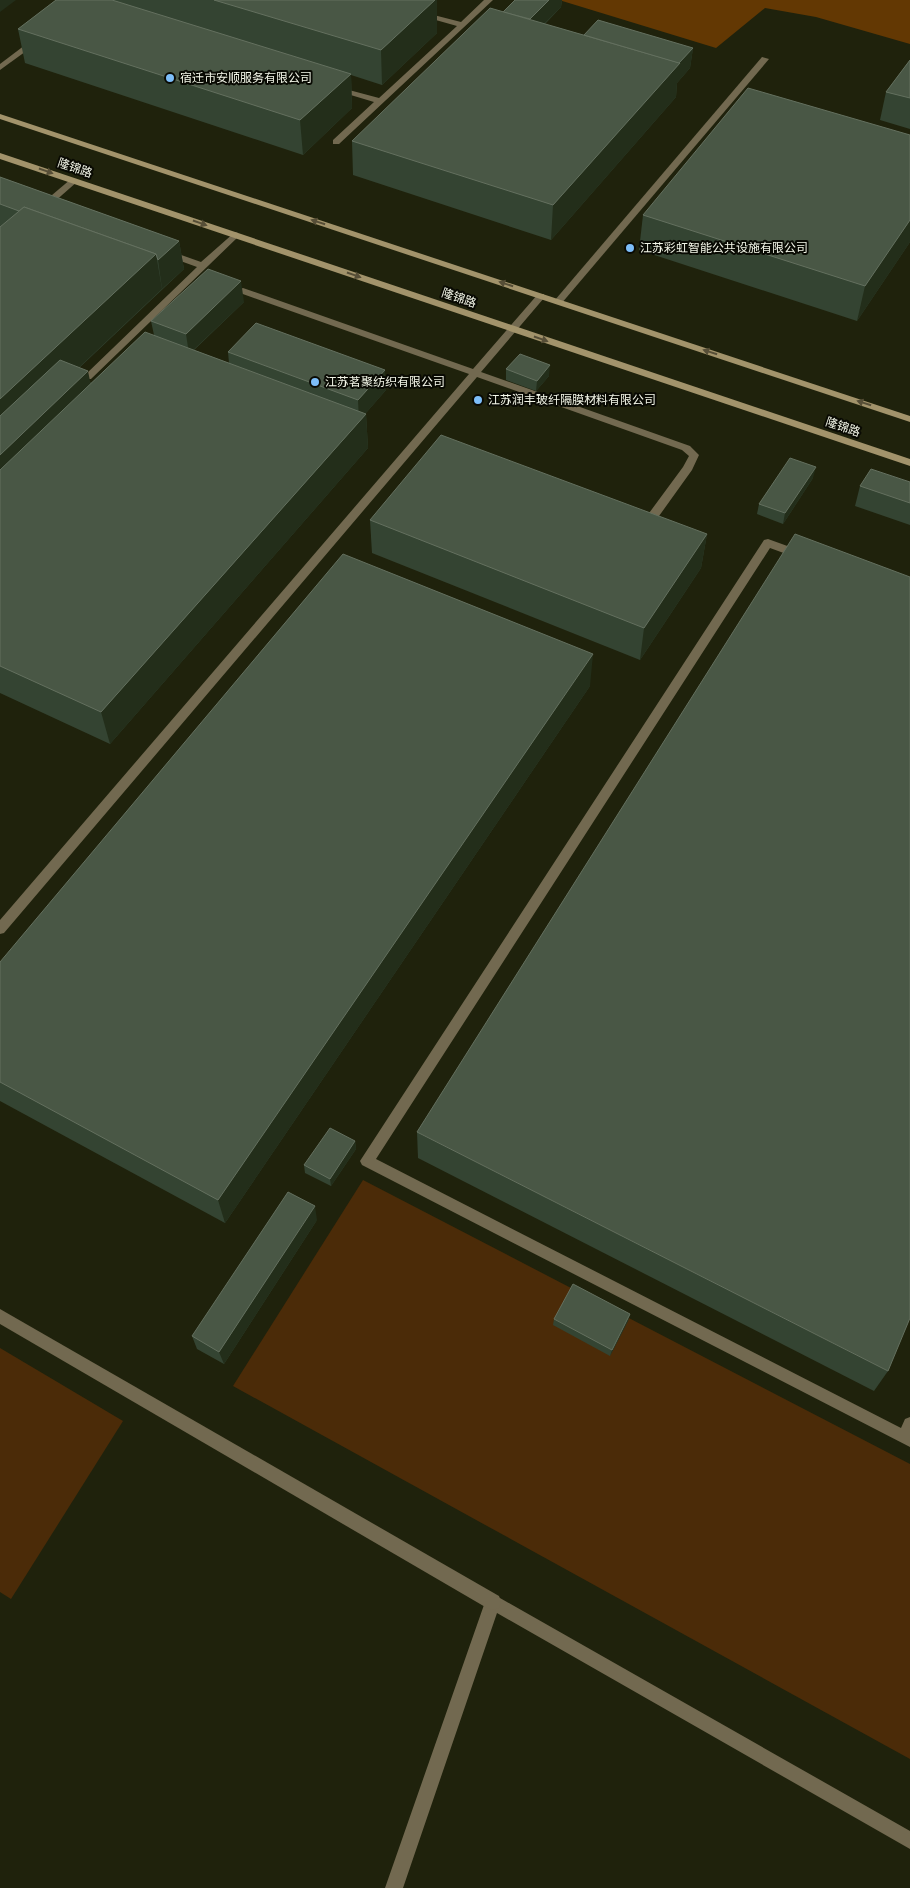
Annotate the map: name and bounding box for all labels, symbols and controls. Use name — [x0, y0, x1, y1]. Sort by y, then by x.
place label: 宿迁市安顺服务有限公司 — [180, 70, 312, 84]
marker: 宿迁市安顺服务有限公司 — [164, 72, 176, 84]
street label: 隆锦路 — [56, 155, 95, 180]
one-way arrow — [39, 168, 54, 176]
one-way arrow — [310, 218, 325, 226]
one-way arrow — [193, 220, 208, 228]
place label: 江苏彩虹智能公共设施有限公司 — [640, 240, 808, 254]
marker: 江苏彩虹智能公共设施有限公司 — [624, 242, 636, 254]
one-way arrow — [347, 272, 362, 280]
one-way arrow — [498, 280, 513, 288]
street label: 隆锦路 — [440, 285, 479, 310]
one-way arrow — [534, 335, 549, 343]
one-way arrow — [702, 348, 717, 355]
place label: 江苏茗聚纺织有限公司 — [325, 374, 445, 388]
marker: 江苏茗聚纺织有限公司 — [309, 376, 321, 388]
place label: 江苏润丰玻纤隔膜材料有限公司 — [488, 392, 656, 406]
marker: 江苏润丰玻纤隔膜材料有限公司 — [472, 394, 484, 406]
one-way arrow — [856, 399, 871, 407]
street label: 隆锦路 — [824, 414, 863, 439]

